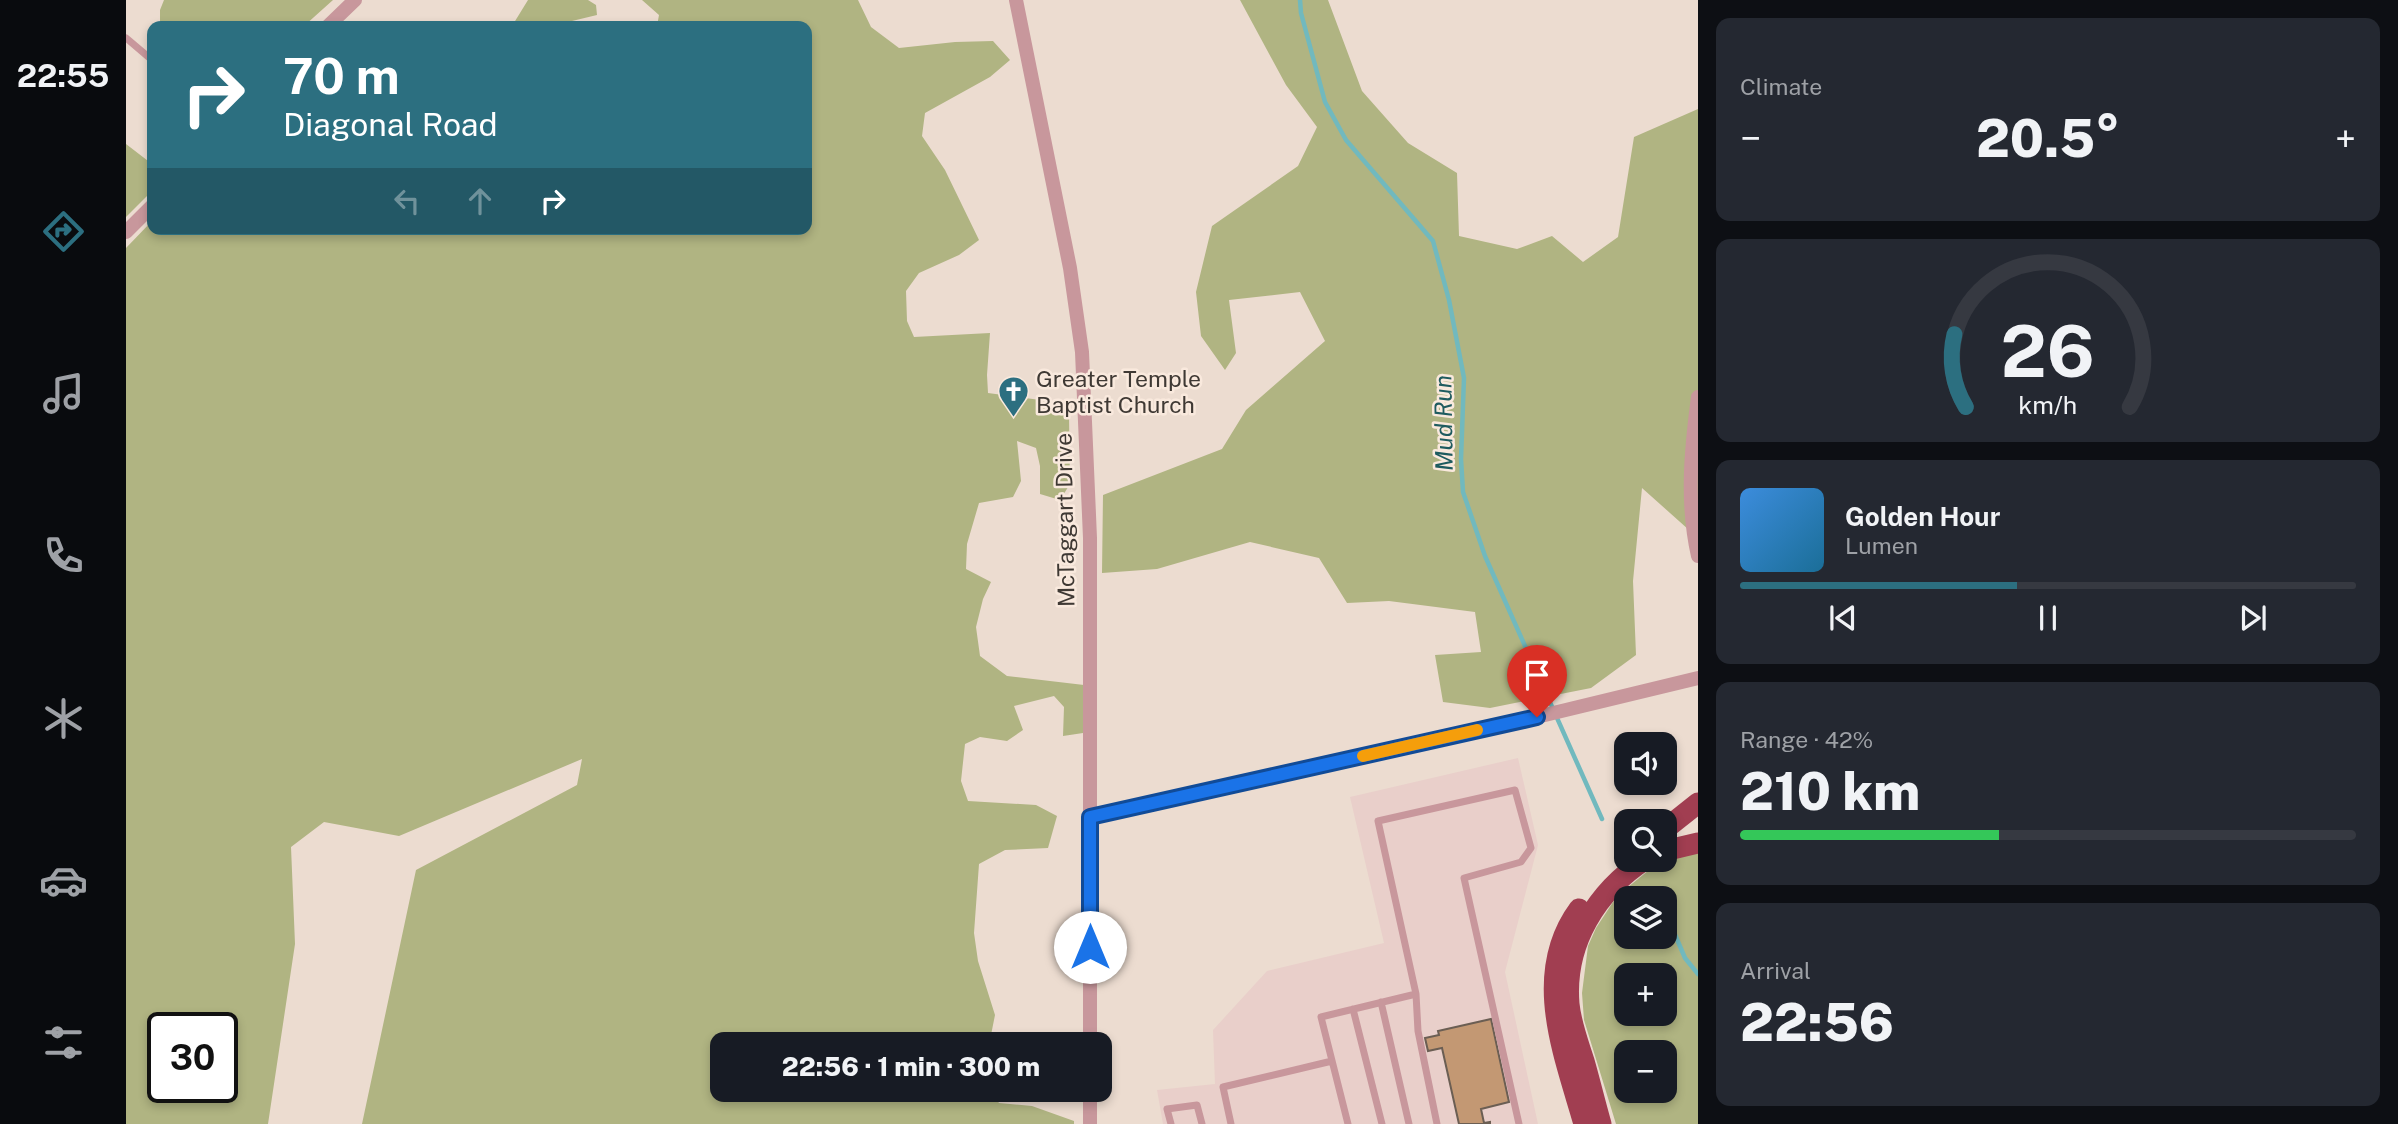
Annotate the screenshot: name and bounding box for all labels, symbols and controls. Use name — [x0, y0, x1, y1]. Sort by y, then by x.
text: 70 m — [283, 47, 400, 105]
icon: right — [168, 49, 259, 140]
text: 22:55 — [17, 57, 109, 94]
text: Climate — [1740, 73, 1822, 100]
text: Diagonal Road — [283, 106, 498, 143]
text: 20.5° — [1976, 108, 2120, 169]
text: − — [1740, 116, 1761, 161]
text: + — [2335, 116, 2356, 161]
icon: left — [388, 182, 426, 220]
icon: ahead — [461, 182, 499, 220]
icon: right — [534, 182, 572, 220]
icon: directions — [39, 207, 88, 256]
text: 26 — [2001, 308, 2095, 393]
place label: Greater Temple Baptist Church — [1036, 365, 1201, 418]
icon: music — [39, 369, 88, 418]
church icon: Greater Temple Baptist Church — [996, 375, 1030, 419]
water label: Mud Run — [1428, 375, 1458, 471]
text: km/h — [2019, 390, 2077, 420]
street label: McTaggart Drive — [1049, 433, 1080, 607]
text: Golden Hour — [1845, 501, 2000, 532]
icon: phone — [39, 531, 88, 580]
text: Lumen — [1845, 532, 1918, 559]
icon: previous — [1824, 599, 1862, 637]
icon: pause — [2029, 599, 2067, 637]
icon: next — [2234, 599, 2272, 637]
pin — [1507, 645, 1567, 717]
icon: arrive — [1518, 656, 1556, 694]
icon: climate — [39, 694, 88, 743]
text: Range · 42% — [1740, 726, 1873, 753]
map controls — [1614, 732, 1677, 1103]
button: sound — [1614, 732, 1677, 795]
text: 210 km — [1740, 761, 1920, 822]
button: search — [1614, 809, 1677, 872]
icon: car — [39, 856, 88, 905]
button: layers — [1614, 886, 1677, 949]
position arrow — [1053, 910, 1127, 984]
text: Arrival — [1740, 957, 1811, 984]
button: + — [1614, 963, 1677, 1026]
text: 22:56 — [1740, 992, 1894, 1053]
speed limit sign: 30 — [147, 1012, 238, 1103]
icon: filters — [39, 1018, 88, 1067]
button: − — [1614, 1040, 1677, 1103]
text: 22:56 · 1 min · 300 m — [782, 1051, 1040, 1082]

